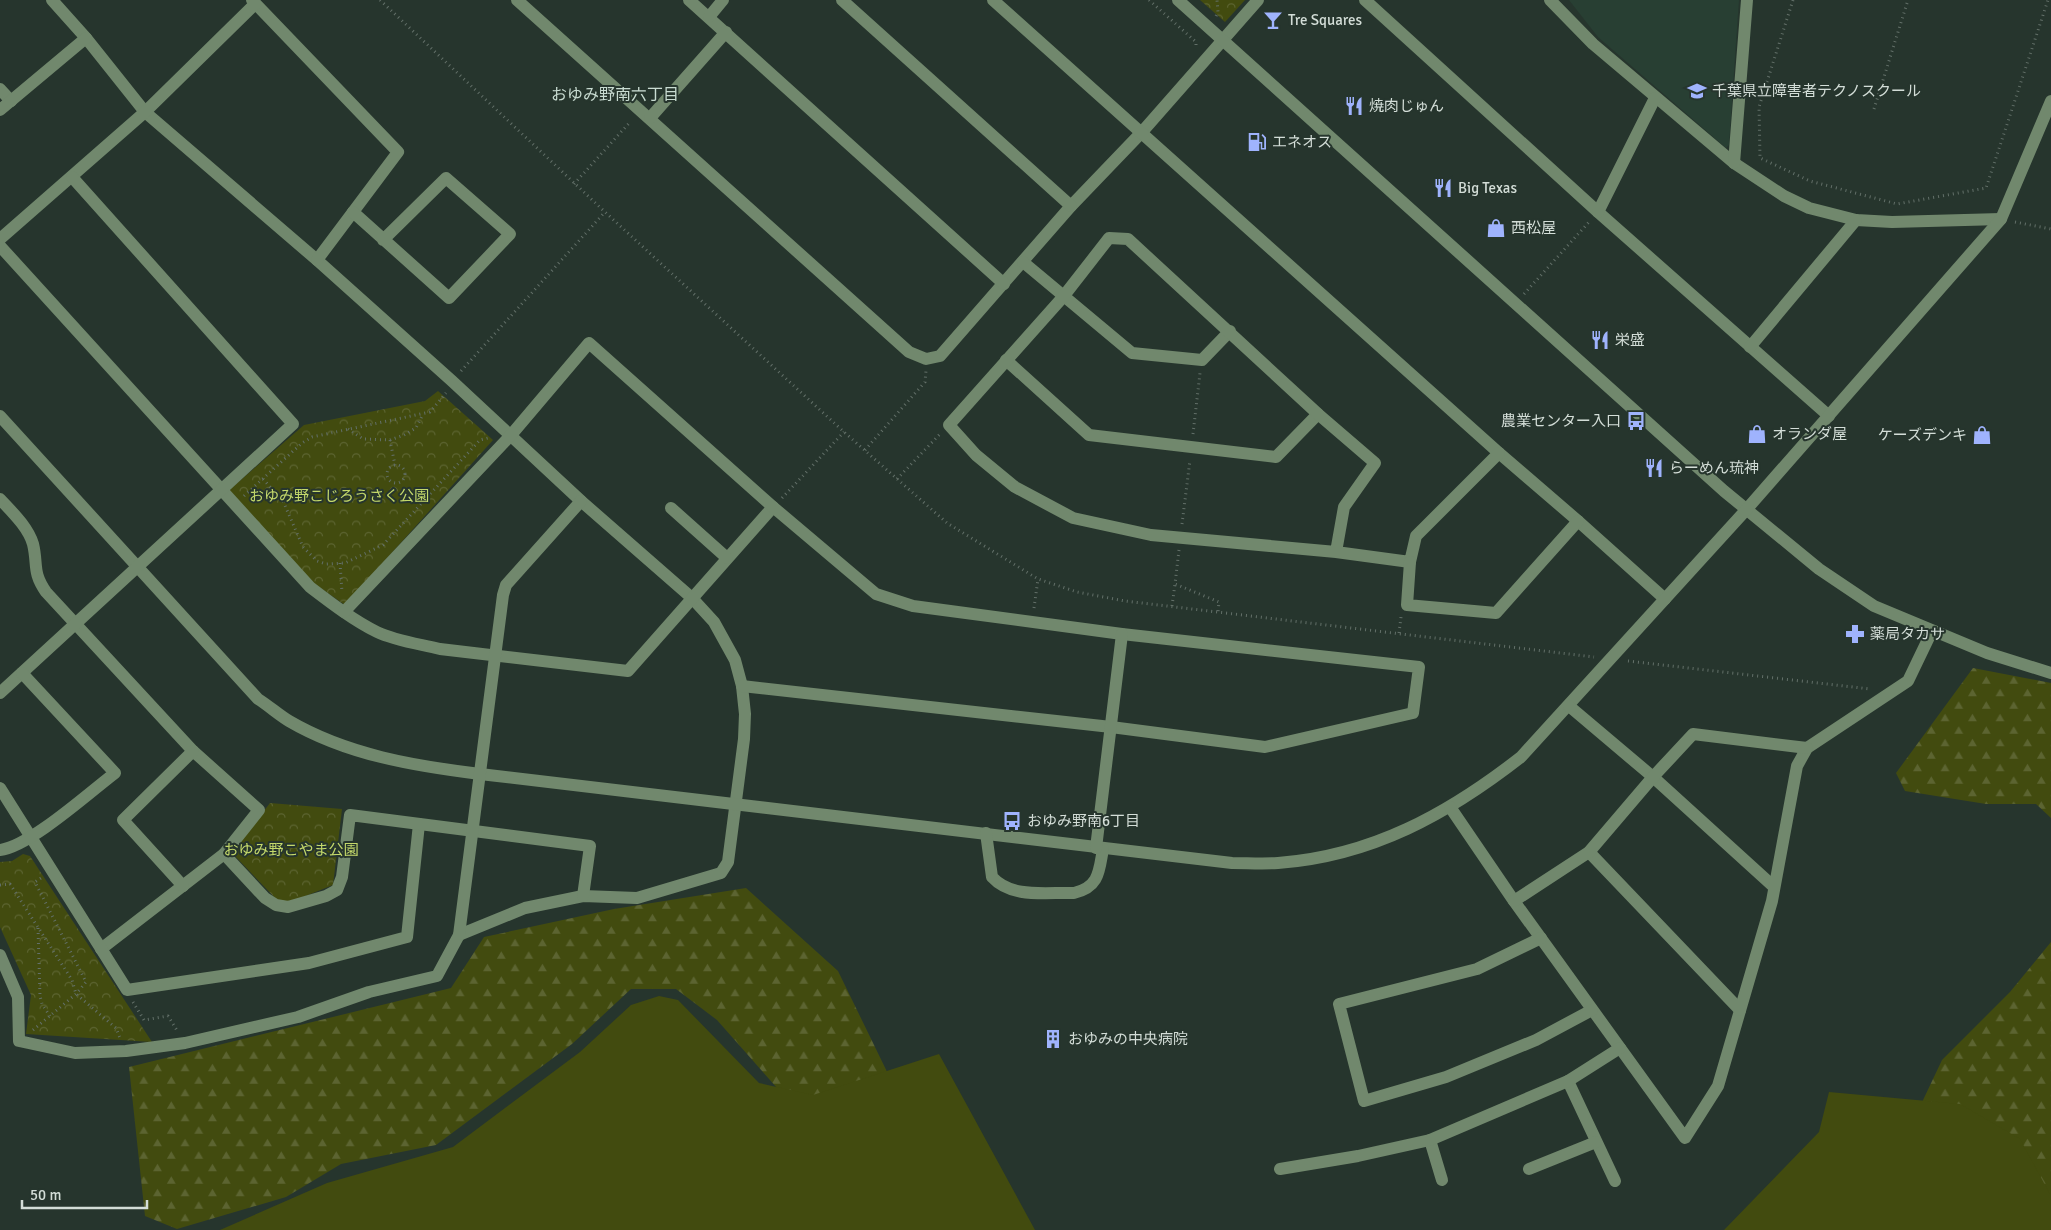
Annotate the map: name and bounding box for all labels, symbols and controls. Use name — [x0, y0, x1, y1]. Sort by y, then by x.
bar icon: Tre Squares — [1262, 9, 1284, 31]
place label: Tre Squares — [1288, 11, 1363, 29]
school or university icon: 千葉県立障害者テクノスクール — [1686, 80, 1708, 102]
place label: 千葉県立障害者テクノスクール — [1712, 82, 1921, 100]
district label: おゆみ野南六丁目 — [551, 85, 679, 105]
restaurant icon: 焼肉じゅん — [1343, 95, 1365, 117]
place label: 焼肉じゅん — [1369, 97, 1444, 115]
fuel station icon: エネオス — [1246, 131, 1268, 153]
place label: エネオス — [1272, 133, 1332, 151]
restaurant icon: Big Texas — [1432, 177, 1454, 199]
place label: Big Texas — [1458, 179, 1517, 197]
shop icon: 西松屋 — [1485, 217, 1507, 239]
place label: 西松屋 — [1511, 219, 1556, 237]
restaurant icon: 栄盛 — [1589, 329, 1611, 351]
place label: 栄盛 — [1615, 331, 1645, 349]
bus stop icon: 農業センター入口 — [1625, 410, 1647, 432]
place label: 農業センター入口 — [1501, 412, 1621, 430]
shop icon: オランダ屋 — [1746, 423, 1768, 445]
shop icon: ケーズデンキ — [1971, 424, 1993, 446]
place label: オランダ屋 — [1772, 425, 1847, 443]
place label: ケーズデンキ — [1878, 426, 1967, 444]
restaurant icon: らーめん琉神 — [1643, 457, 1665, 479]
place label: らーめん琉神 — [1669, 459, 1759, 477]
park label: おゆみ野こじろうさく公園 — [249, 487, 429, 505]
pharmacy icon: 薬局タカサ — [1844, 623, 1866, 645]
place label: 薬局タカサ — [1870, 625, 1945, 643]
bus stop icon: おゆみ野南6丁目 — [1001, 810, 1023, 832]
place label: おゆみ野南6丁目 — [1027, 812, 1140, 830]
park label: おゆみ野こやま公園 — [223, 841, 359, 859]
building icon: おゆみの中央病院 — [1042, 1028, 1064, 1050]
place label: おゆみの中央病院 — [1068, 1030, 1188, 1048]
scale bar — [22, 1178, 148, 1210]
text: 50 m — [30, 1186, 61, 1204]

